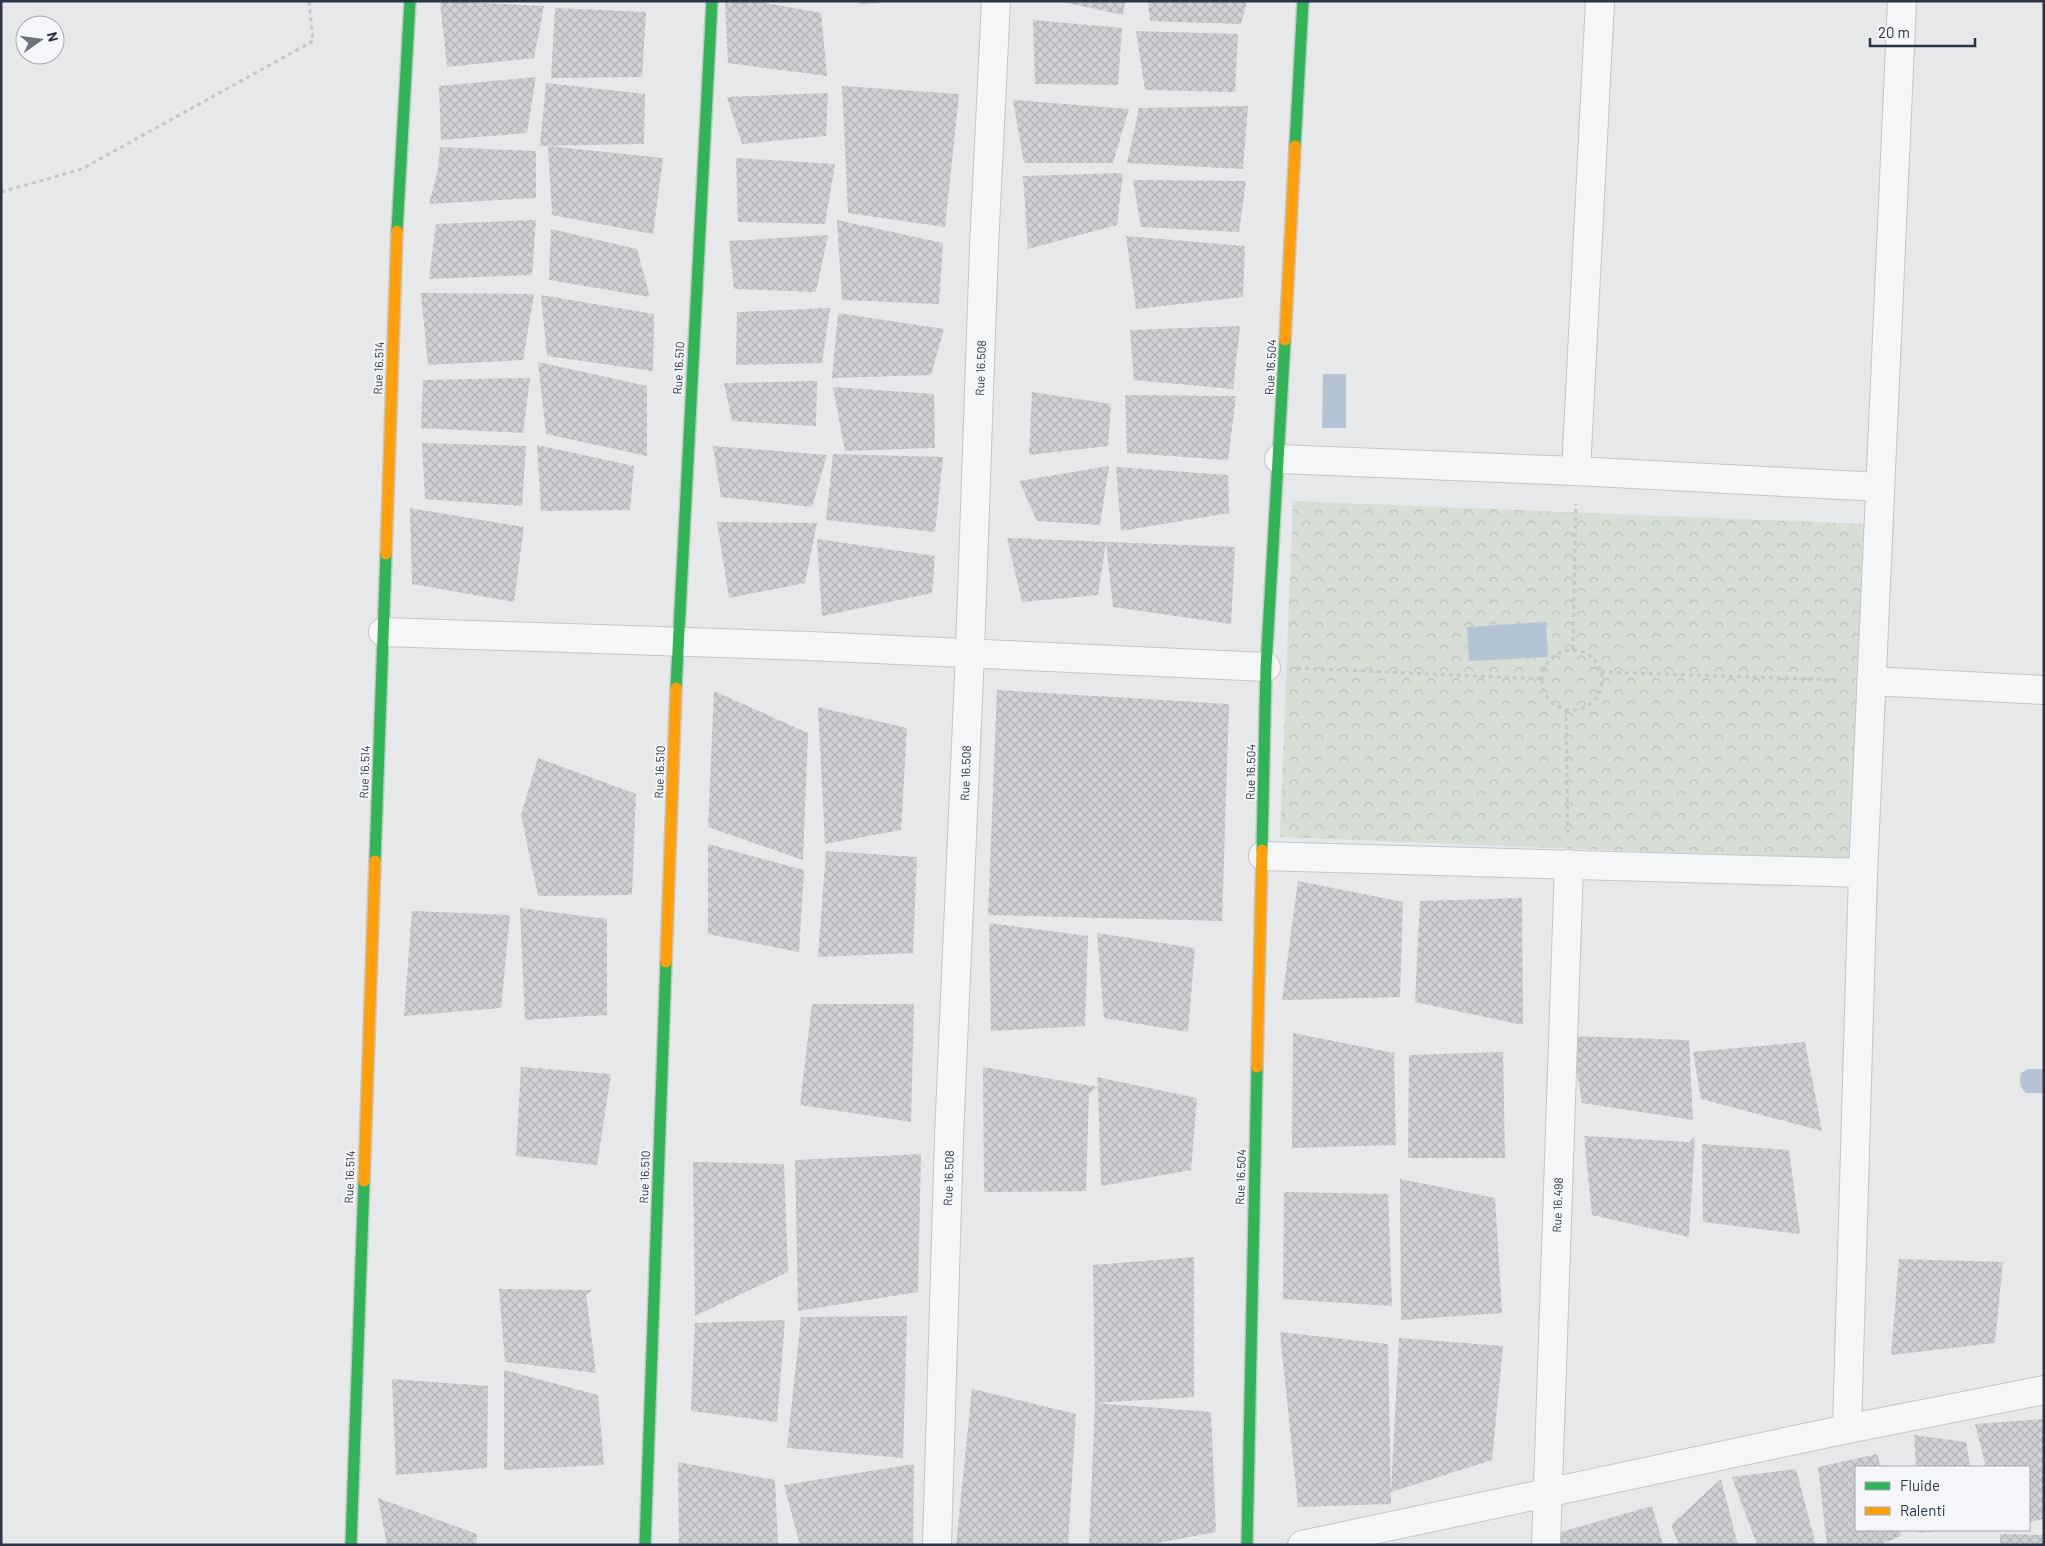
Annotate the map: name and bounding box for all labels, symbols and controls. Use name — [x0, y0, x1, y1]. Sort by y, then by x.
north arrow — [15, 15, 65, 65]
scale bar — [1870, 15, 1975, 47]
text: 20 m — [1878, 23, 1910, 41]
text: N — [44, 30, 62, 43]
street label: Rue 16.504 — [1262, 339, 1278, 395]
street label: Rue 16.508 — [972, 340, 988, 396]
street label: Rue 16.514 — [370, 341, 386, 395]
street label: Rue 16.510 — [670, 341, 686, 395]
street label: Rue 16.504 — [1243, 744, 1257, 800]
street label: Rue 16.514 — [356, 745, 372, 799]
street label: Rue 16.510 — [651, 745, 667, 799]
street label: Rue 16.508 — [957, 745, 973, 801]
street label: Rue 16.504 — [1232, 1149, 1248, 1205]
street label: Rue 16.514 — [341, 1150, 357, 1204]
street label: Rue 16.510 — [636, 1150, 652, 1204]
street label: Rue 16.508 — [940, 1150, 956, 1206]
street label: Rue 16.498 — [1549, 1177, 1565, 1233]
legend — [1855, 1466, 2030, 1531]
text: Fluide — [1900, 1476, 1940, 1494]
text: Ralenti — [1900, 1501, 1946, 1519]

